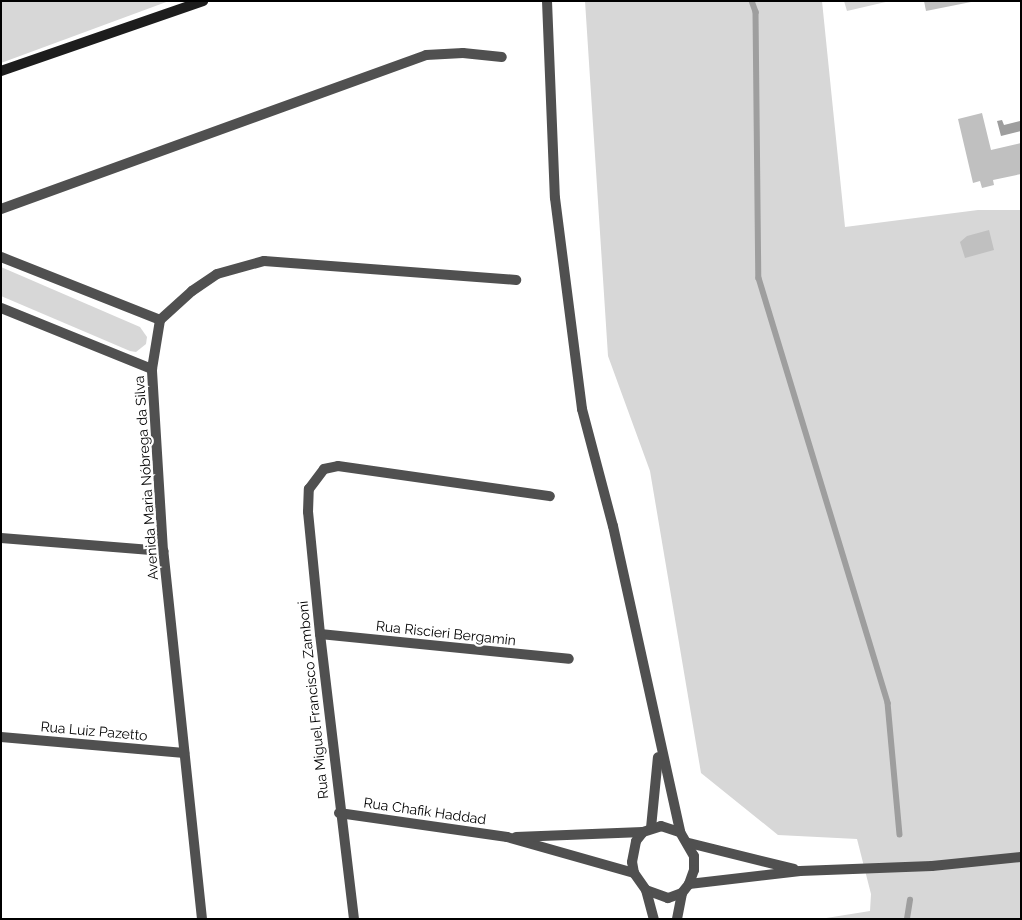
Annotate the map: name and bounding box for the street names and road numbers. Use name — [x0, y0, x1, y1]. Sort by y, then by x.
street label: Avenida Maria Nóbrega da Silva — [130, 375, 162, 581]
street label: Rua Miguel Francisco Zamboni — [294, 600, 332, 800]
street label: Rua Riscieri Bergamin — [375, 617, 517, 649]
street label: Rua Luiz Pazetto — [40, 718, 148, 744]
street label: Rua Chafik Haddad — [363, 794, 487, 828]

